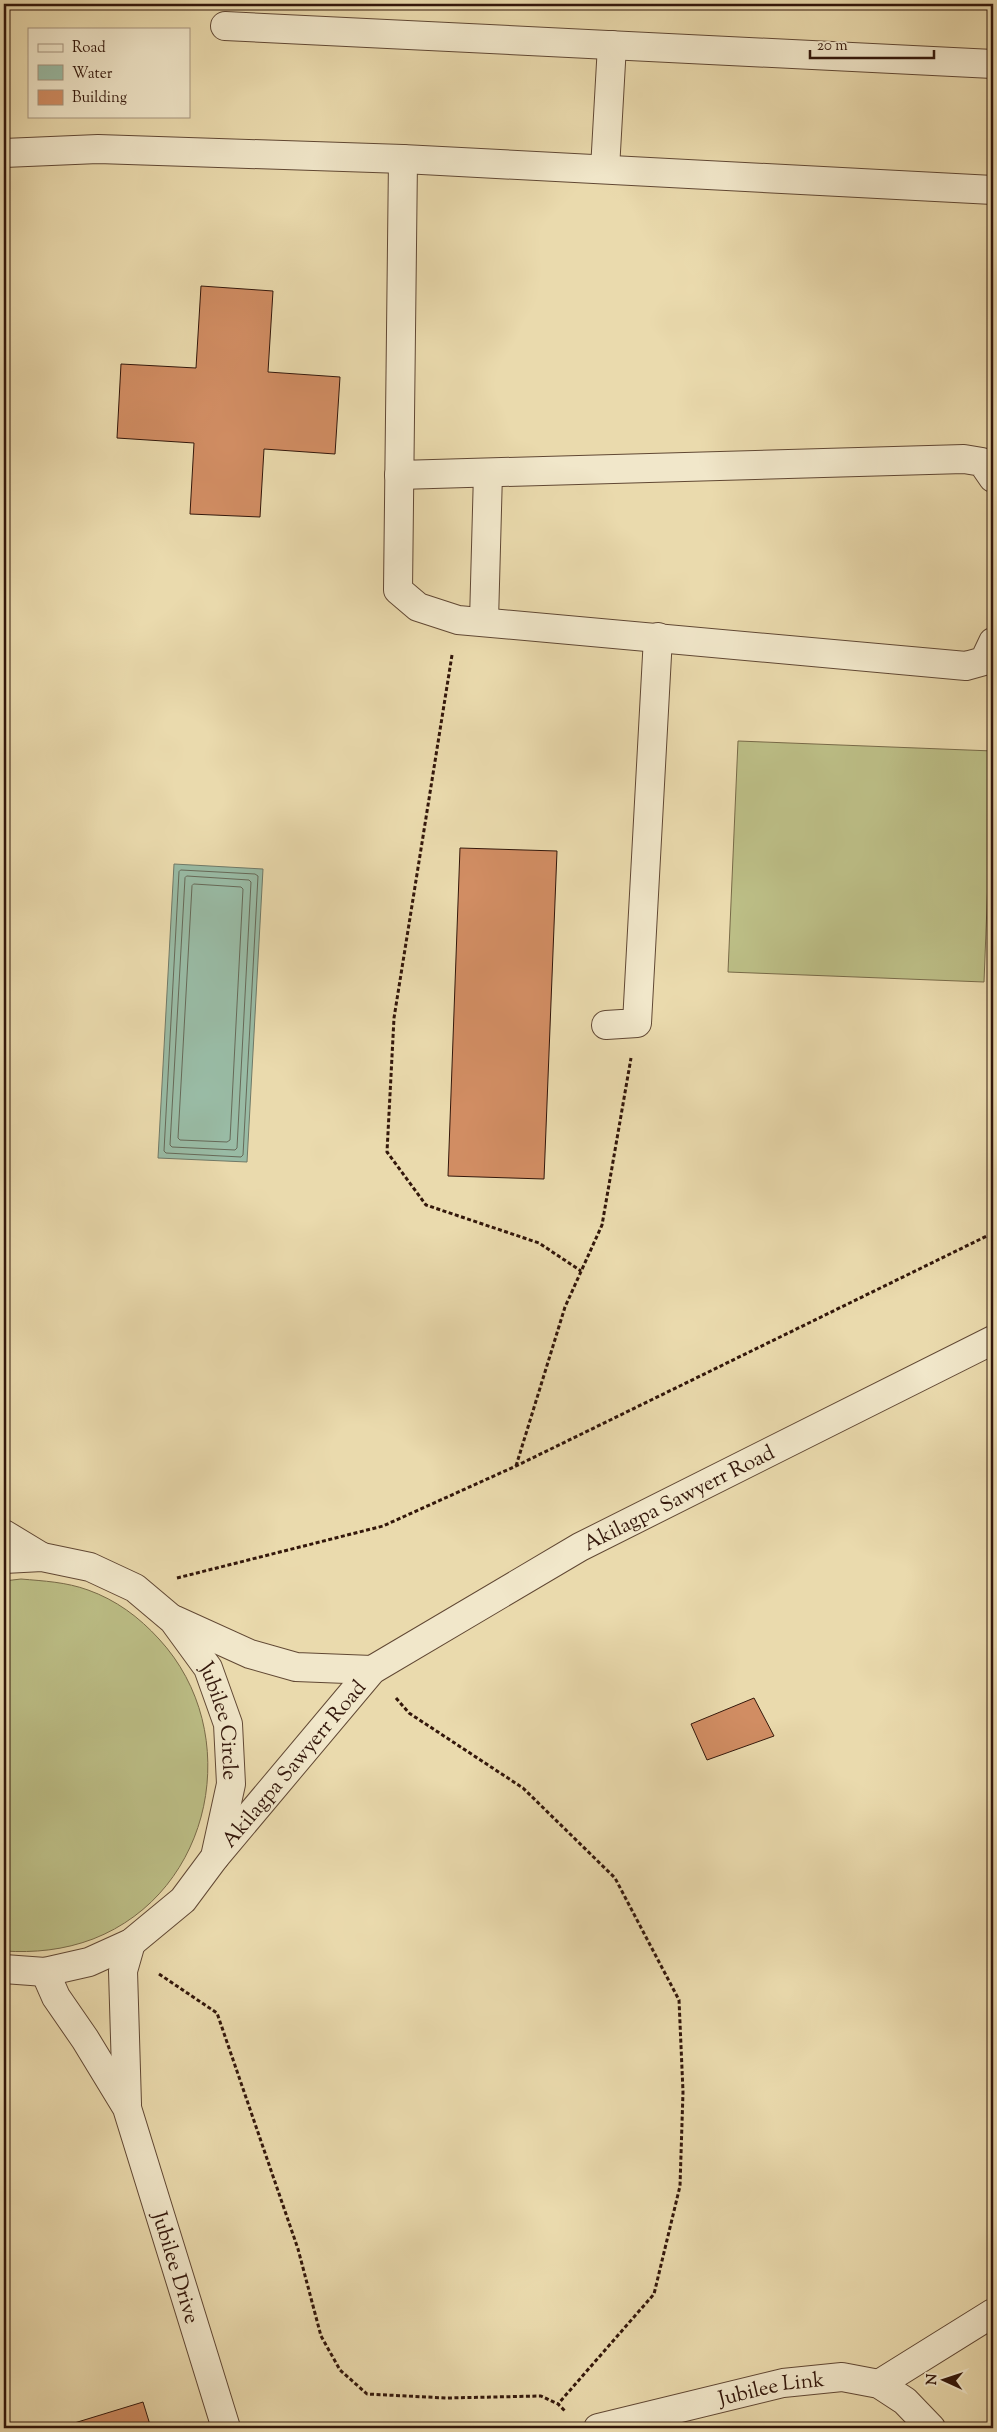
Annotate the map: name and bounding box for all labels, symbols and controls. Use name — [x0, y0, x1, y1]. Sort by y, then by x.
legend — [28, 28, 190, 118]
scale bar — [810, 28, 933, 60]
text: 20 m — [817, 36, 848, 57]
text: Road — [72, 38, 106, 59]
text: Water — [72, 64, 113, 85]
text: Building — [72, 88, 127, 109]
street label: Akilagpa Sawyerr Road — [578, 1439, 780, 1560]
street label: Jubilee Circle — [191, 1655, 244, 1781]
street label: Akilagpa Sawyerr Road — [216, 1674, 374, 1855]
street label: Jubilee Drive — [143, 2207, 206, 2328]
north arrow — [920, 2354, 970, 2404]
street label: Jubilee Link — [715, 2366, 827, 2415]
text: N — [923, 2373, 943, 2386]

